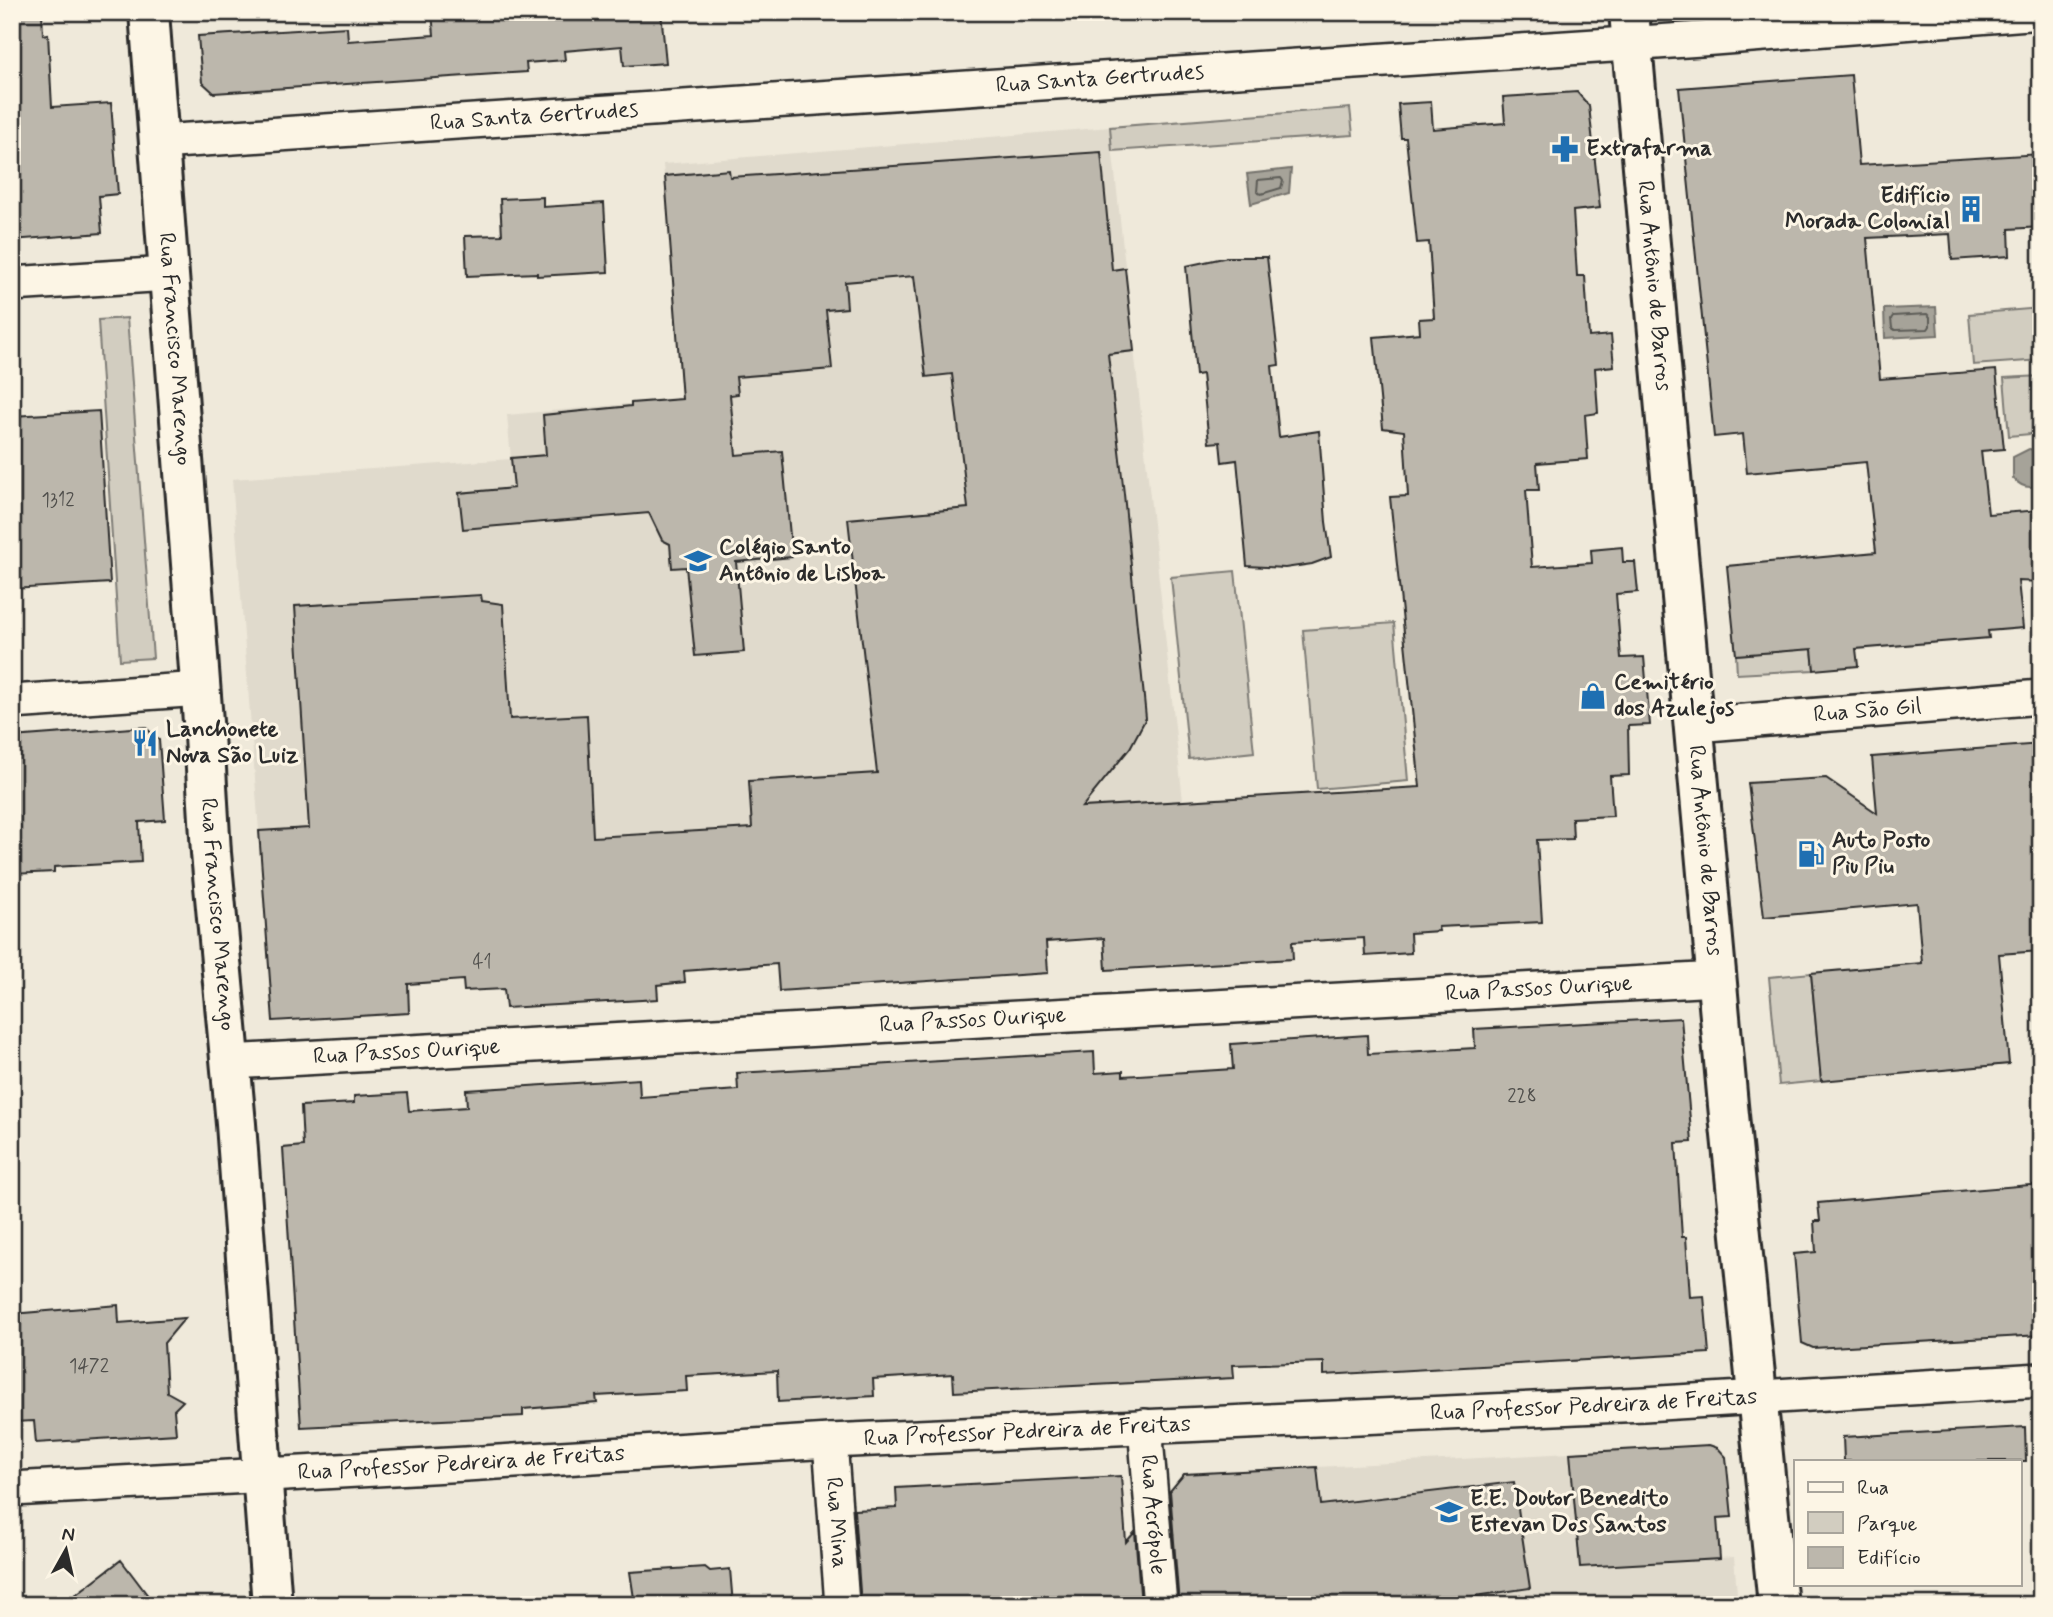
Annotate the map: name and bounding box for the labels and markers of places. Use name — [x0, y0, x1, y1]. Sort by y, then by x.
pharmacy icon: Extrafarma — [1550, 134, 1580, 164]
place label: Extrafarma — [1586, 134, 1712, 164]
place label: Edifício Morada Colonial — [1785, 181, 1950, 237]
building icon: Edifício Morada Colonial — [1956, 194, 1986, 224]
place label: Colégio Santo Antônio de Lisboa — [719, 533, 886, 589]
school or university icon: Colégio Santo Antônio de Lisboa — [683, 546, 713, 576]
place label: Cemitério dos Azulejos — [1614, 668, 1734, 724]
shop icon: Cemitério dos Azulejos — [1578, 681, 1608, 711]
place label: Lanchonete Nova São Luiz — [166, 715, 299, 771]
restaurant icon: Lanchonete Nova São Luiz — [130, 728, 160, 758]
place label: Auto Posto Piu Piu — [1832, 826, 1931, 882]
fuel station icon: Auto Posto Piu Piu — [1796, 839, 1826, 869]
place label: E.E. Doutor Benedito Estevan Dos Santos — [1470, 1484, 1669, 1540]
school or university icon: E.E. Doutor Benedito Estevan Dos Santos — [1434, 1497, 1464, 1527]

